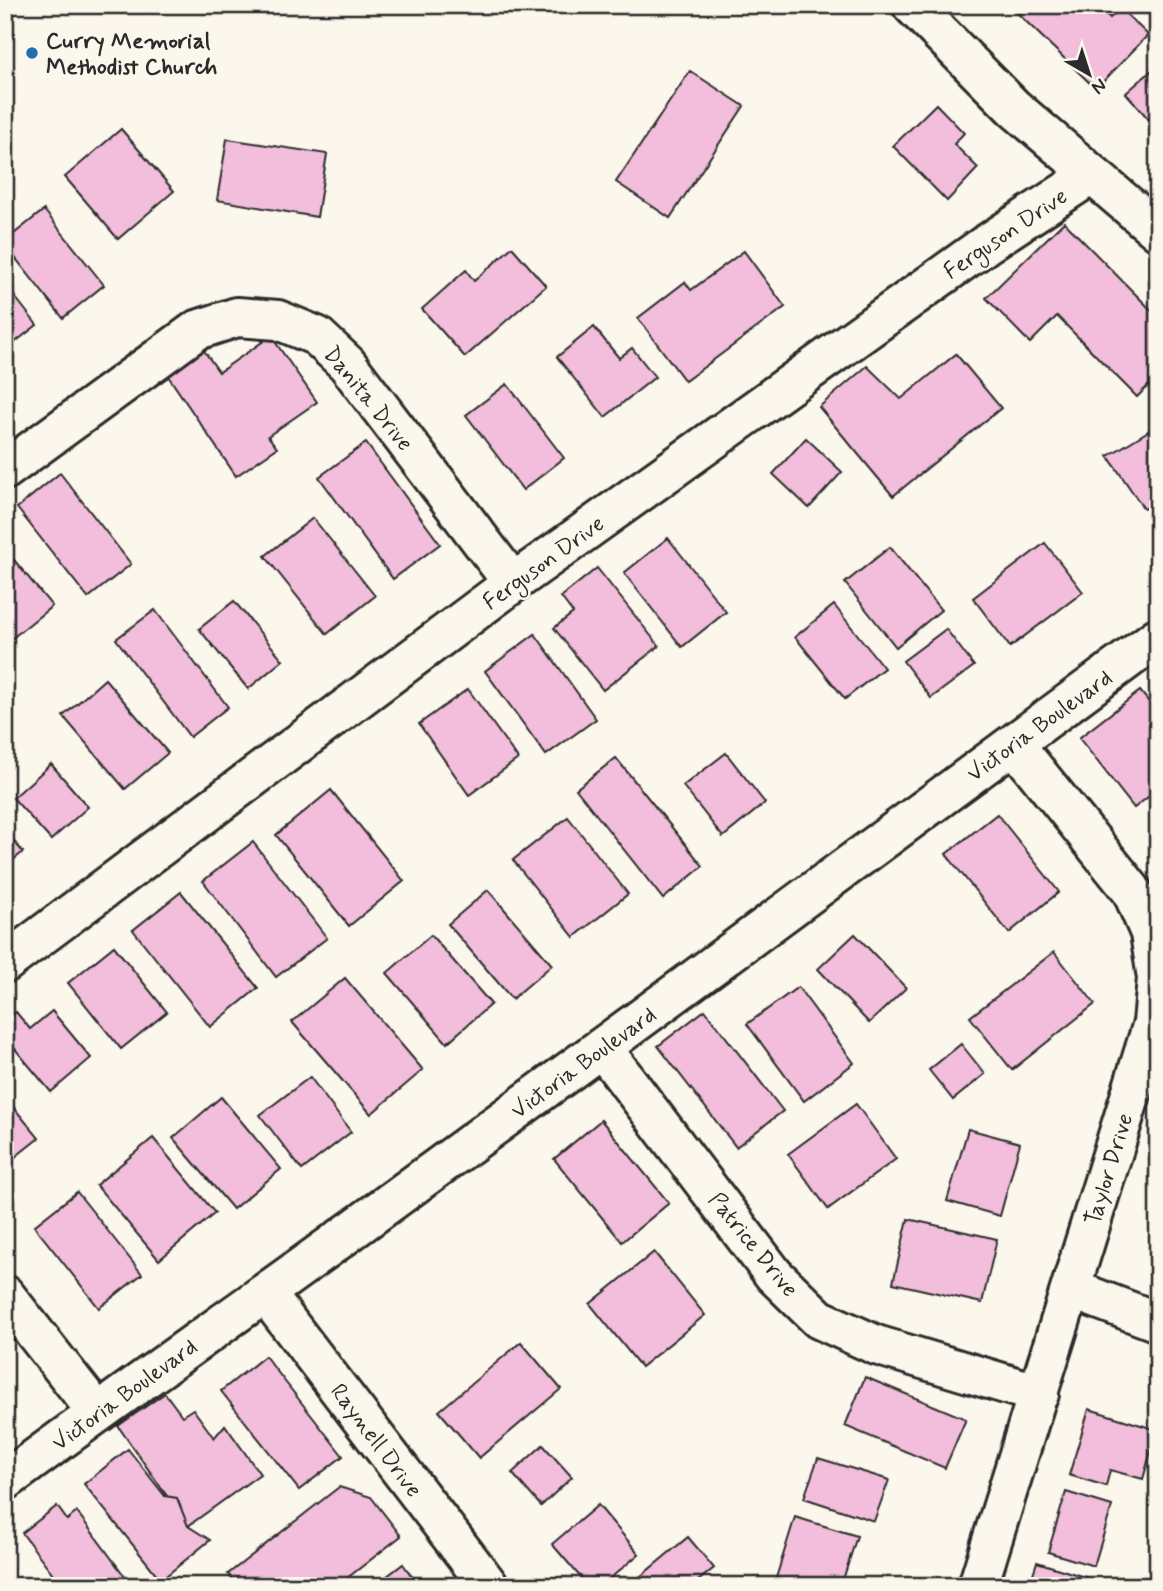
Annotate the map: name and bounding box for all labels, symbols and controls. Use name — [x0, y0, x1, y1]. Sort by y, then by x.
place label: Curry Memorial Methodist Church — [46, 27, 217, 83]
north arrow — [1054, 38, 1124, 108]
marker: Curry Memorial Methodist Church — [24, 45, 40, 61]
text: N — [1086, 72, 1112, 100]
street label: Ferguson Drive — [938, 182, 1075, 289]
street label: Danita Drive — [316, 340, 419, 458]
street label: Ferguson Drive — [477, 509, 612, 619]
street label: Victoria Boulevard — [961, 664, 1119, 790]
street label: Victoria Boulevard — [505, 1001, 663, 1127]
street label: Taylor Drive — [1079, 1110, 1141, 1229]
street label: Patrice Drive — [701, 1187, 804, 1304]
street label: Victoria Boulevard — [46, 1333, 204, 1459]
street label: Raynell Drive — [323, 1378, 428, 1504]

